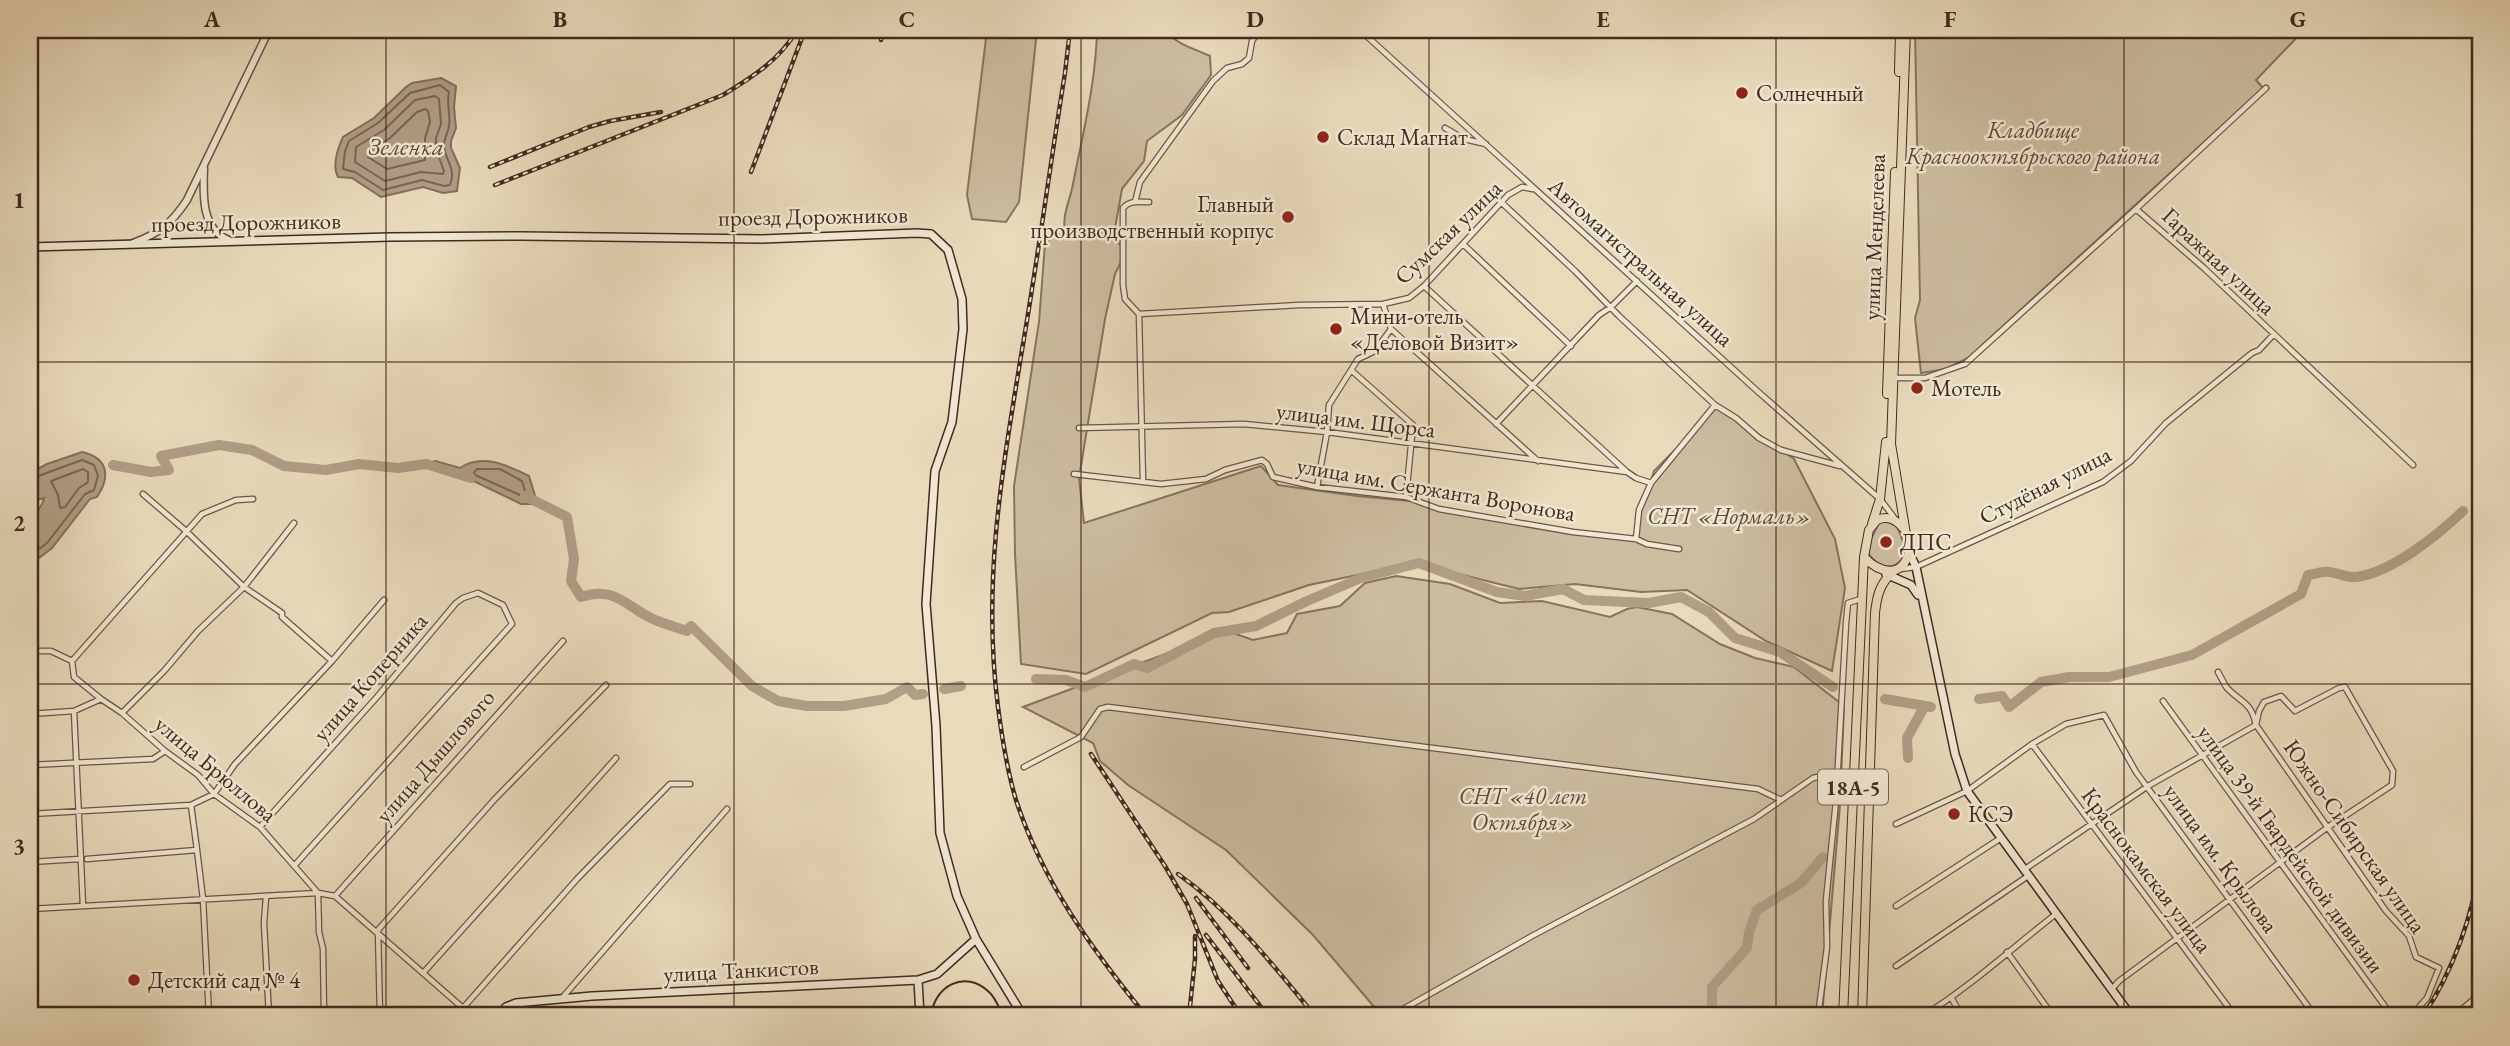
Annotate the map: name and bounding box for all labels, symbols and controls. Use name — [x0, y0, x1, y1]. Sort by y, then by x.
text: A — [203, 4, 221, 34]
text: B — [553, 4, 567, 34]
text: C — [899, 4, 915, 34]
text: D — [1246, 4, 1264, 34]
text: E — [1596, 4, 1610, 34]
text: F — [1944, 4, 1957, 34]
text: G — [2290, 4, 2306, 34]
place label: Солнечный — [1756, 78, 1864, 108]
marker: Солнечный — [1734, 85, 1750, 101]
park label: Кладбище Краснооктябрьского района — [1905, 115, 2160, 171]
place label: Склад Магнат — [1337, 122, 1468, 152]
marker: Склад Магнат — [1315, 129, 1331, 145]
water label: Зеленка — [368, 131, 444, 162]
street label: улица Менделеева — [1856, 152, 1892, 321]
street label: Автомагистральная улица — [1541, 170, 1741, 354]
street label: Сумская улица — [1388, 173, 1509, 291]
text: 1 — [13, 185, 25, 215]
place label: Главный производственный корпус — [1031, 189, 1274, 245]
street label: проезд Дорожников — [718, 199, 908, 233]
street label: Гаражная улица — [2156, 201, 2283, 322]
street label: проезд Дорожников — [151, 205, 341, 239]
marker: Главный производственный корпус — [1280, 209, 1296, 225]
place label: Мини-отель «Деловой Визит» — [1350, 301, 1519, 357]
marker: Мини-отель «Деловой Визит» — [1328, 321, 1344, 337]
place label: Мотель — [1931, 373, 2001, 403]
marker: Мотель — [1909, 380, 1925, 396]
street label: улица им. Щорса — [1275, 395, 1438, 445]
street label: Студёная улица — [1974, 438, 2117, 531]
street label: улица им. Сержанта Воронова — [1295, 450, 1578, 528]
park label: СНТ «Нормаль» — [1647, 501, 1811, 531]
text: 2 — [13, 508, 25, 538]
place label: ДПС — [1900, 527, 1952, 557]
marker: ДПС — [1878, 534, 1894, 550]
street label: улица Коперника — [306, 606, 435, 748]
street label: улица Дышлового — [369, 683, 501, 829]
street label: улица Брюллова — [149, 709, 284, 829]
street label: улица 39-й Гвардейской дивизии — [2191, 719, 2391, 979]
street label: Южно-Сибирская улица — [2277, 733, 2434, 940]
road number: 18А-5 — [1818, 770, 1888, 804]
street label: улица им. Крылова — [2157, 777, 2286, 939]
park label: СНТ «40 лет Октября» — [1459, 781, 1587, 837]
street label: Краснокамская улица — [2075, 781, 2220, 959]
place label: КСЭ — [1968, 799, 2013, 829]
marker: КСЭ — [1946, 806, 1962, 822]
text: 3 — [13, 831, 25, 861]
street label: улица Танкистов — [663, 951, 820, 989]
place label: Детский сад № 4 — [148, 965, 301, 995]
marker: Детский сад № 4 — [126, 972, 142, 988]

